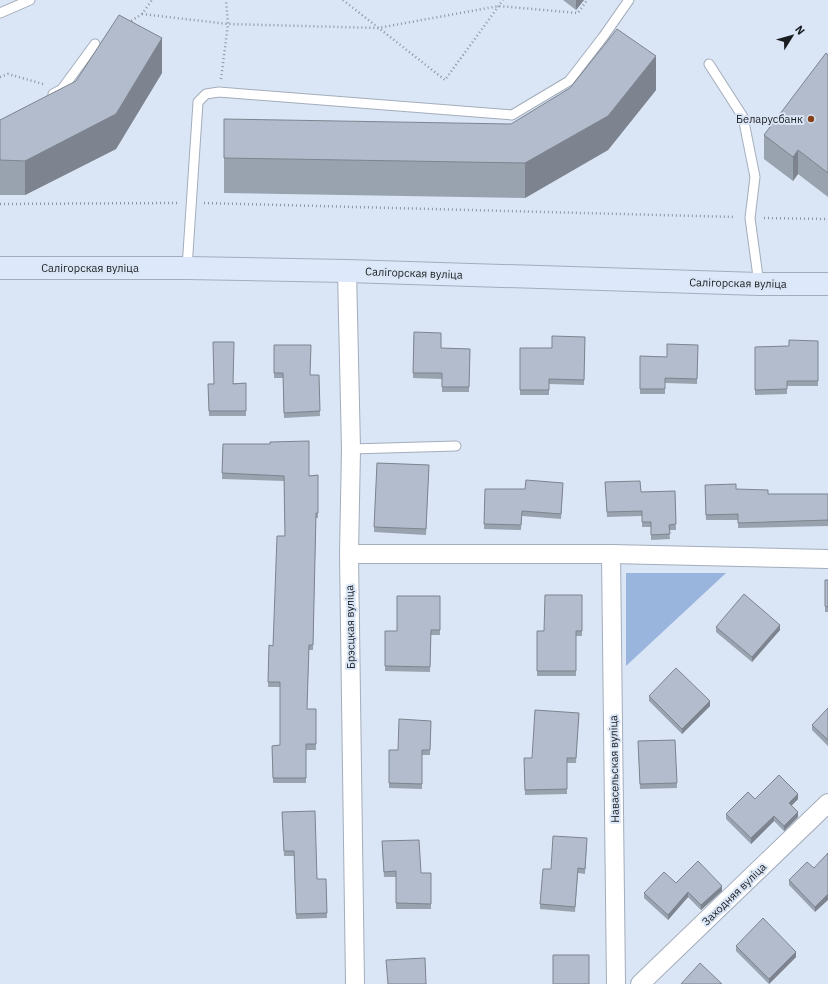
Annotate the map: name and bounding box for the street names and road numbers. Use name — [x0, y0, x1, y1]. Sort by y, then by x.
street label: Салігорская вуліца — [41, 261, 139, 275]
street label: Салігорская вуліца — [365, 264, 463, 282]
street label: Салігорская вуліца — [689, 275, 787, 291]
street label: Брэсцкая вуліца — [342, 585, 358, 669]
street label: Навасельская вуліца — [606, 715, 622, 823]
street label: Заходняя вуліца — [699, 860, 769, 928]

